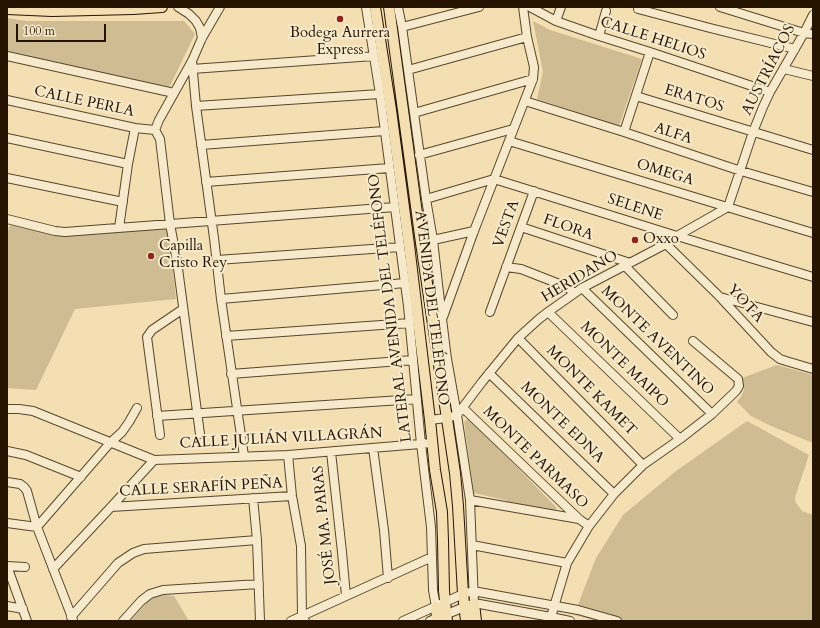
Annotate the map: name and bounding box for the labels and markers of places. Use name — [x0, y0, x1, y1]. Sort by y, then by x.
marker: Bodega Aurrera Express — [335, 14, 345, 24]
place label: Bodega Aurrera Express — [290, 25, 390, 60]
place label: Oxxo — [643, 231, 679, 249]
marker: Oxxo — [630, 235, 640, 245]
place label: Capilla Cristo Rey — [159, 238, 227, 273]
marker: Capilla Cristo Rey — [146, 251, 156, 261]

